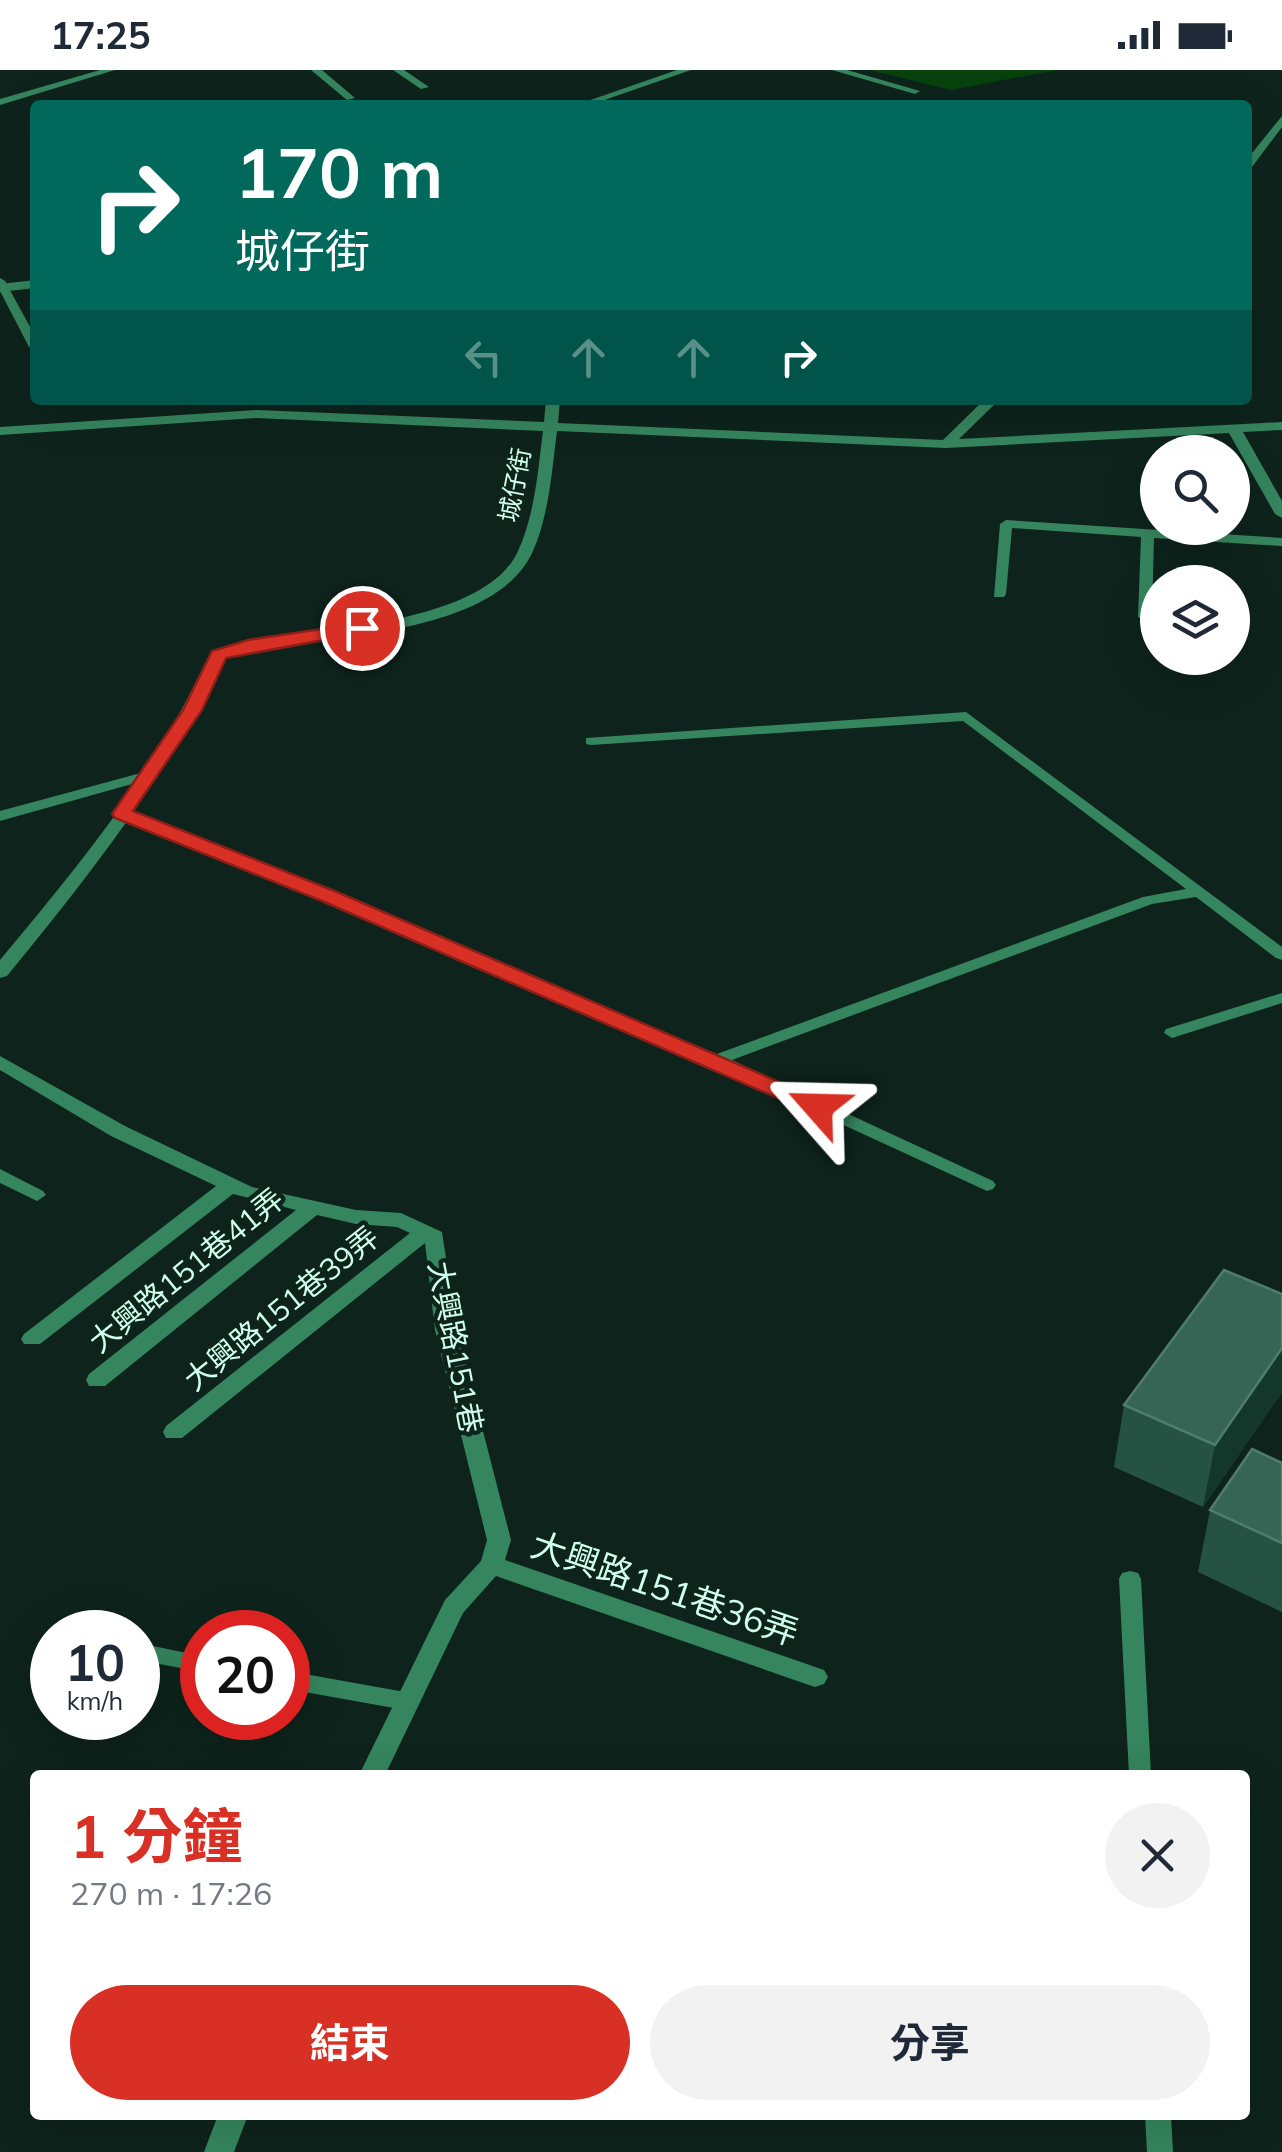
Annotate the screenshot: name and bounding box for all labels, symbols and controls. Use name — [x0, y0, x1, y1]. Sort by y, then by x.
text: 17:25 — [50, 11, 151, 59]
text: 170 m — [235, 128, 443, 216]
icon: right — [70, 140, 200, 270]
text: 城仔街 — [235, 222, 370, 278]
icon: left — [456, 330, 511, 385]
icon: ahead — [561, 330, 616, 385]
icon: ahead — [666, 330, 721, 385]
icon: right — [771, 330, 826, 385]
map controls — [1140, 435, 1250, 675]
button: search — [1140, 435, 1250, 545]
street label: 城仔街 — [492, 445, 536, 525]
button: layers — [1140, 565, 1250, 675]
pin — [320, 586, 405, 671]
icon: arrive — [335, 601, 390, 656]
position arrow — [766, 1055, 870, 1159]
street label: 大興路151巷41弄 — [81, 1180, 291, 1360]
street label: 大興路151巷39弄 — [176, 1218, 386, 1398]
street label: 大興路151巷 — [421, 1258, 491, 1436]
street label: 大興路151巷36弄 — [525, 1522, 805, 1654]
speed limit sign: 20 — [180, 1610, 310, 1740]
text: 10 — [65, 1631, 125, 1694]
text: km/h — [67, 1685, 123, 1716]
text: 1 分鐘 — [70, 1798, 242, 1873]
button: close — [1105, 1803, 1210, 1908]
text: 270 m · 17:26 — [70, 1873, 272, 1913]
button: 結束 — [70, 1985, 630, 2100]
button: 分享 — [650, 1985, 1210, 2100]

